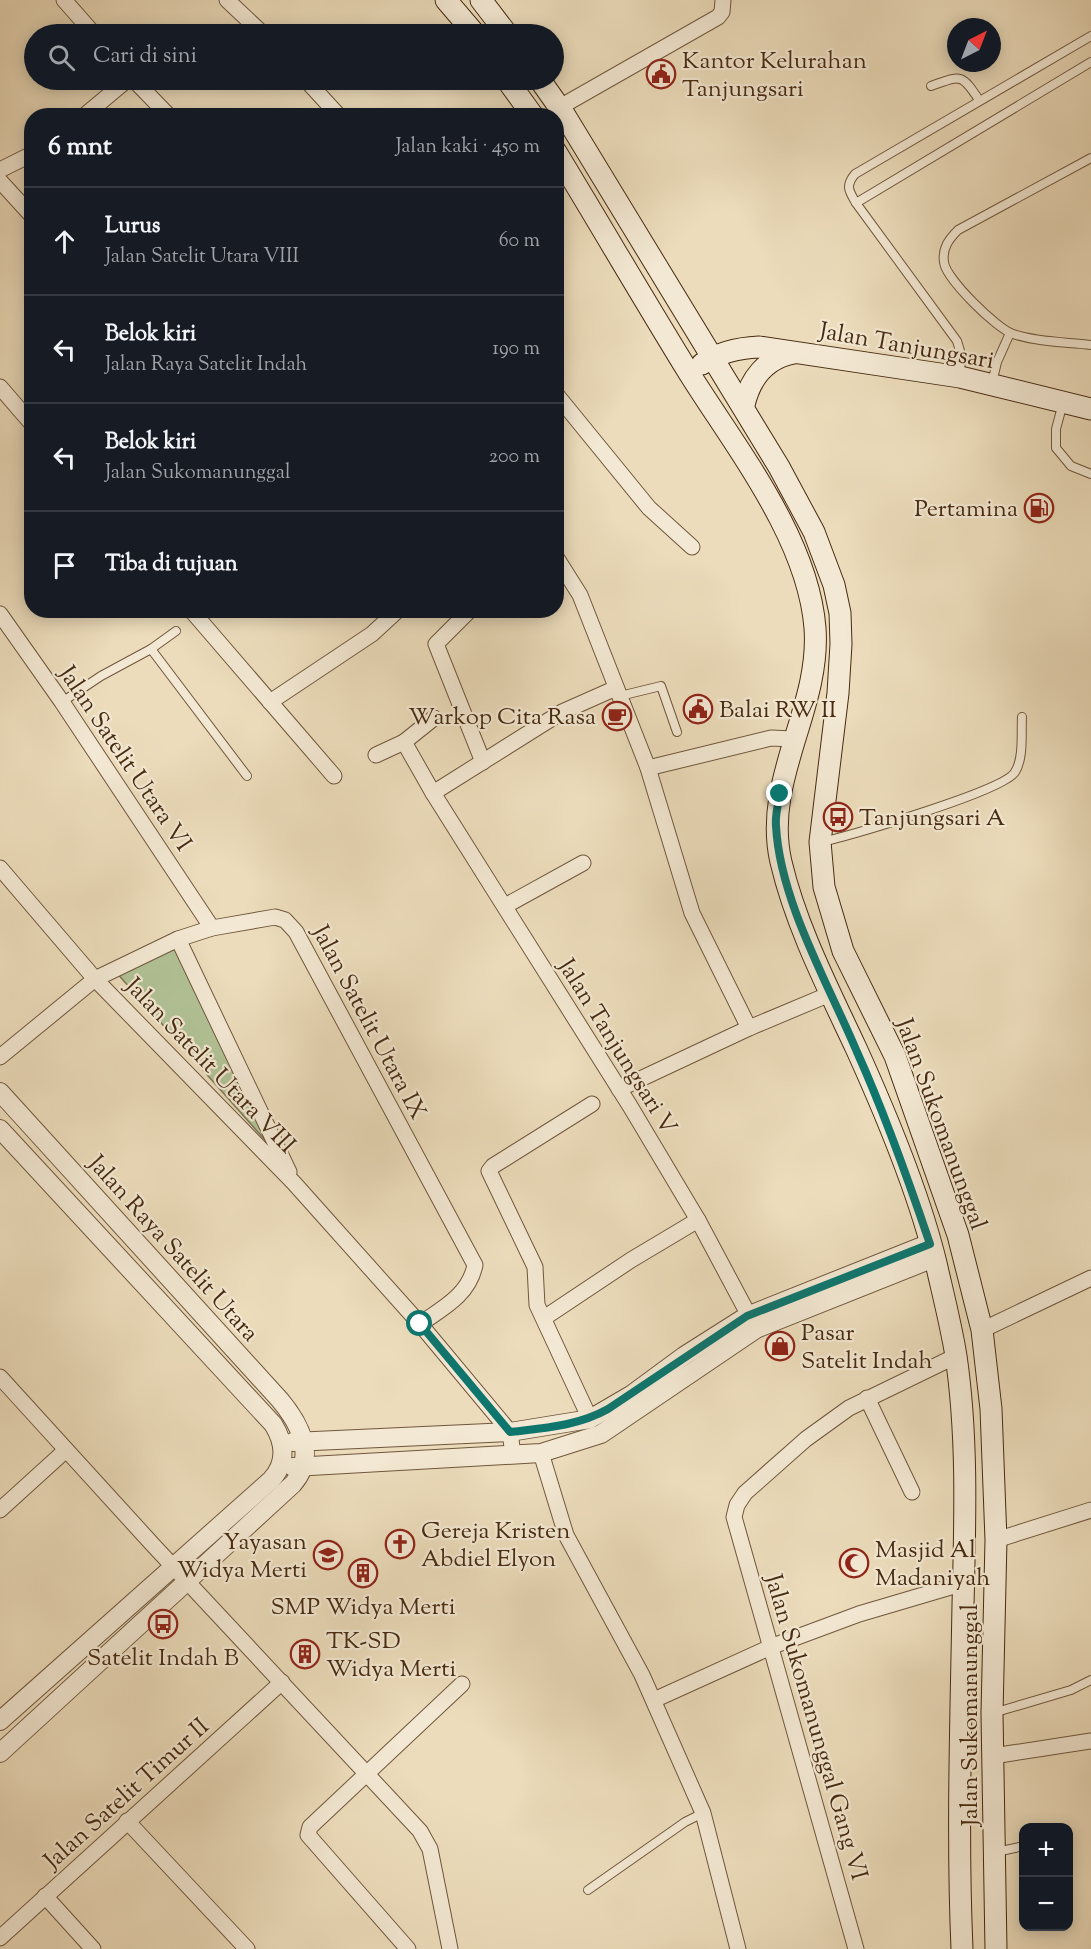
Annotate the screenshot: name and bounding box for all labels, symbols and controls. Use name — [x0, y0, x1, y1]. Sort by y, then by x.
north arrow — [947, 18, 1001, 72]
search box — [24, 24, 564, 90]
icon: search — [45, 41, 78, 74]
text: Cari di sini — [93, 41, 197, 73]
place label: Kantor Kelurahan Tanjungsari — [682, 45, 867, 107]
public building icon: Kantor Kelurahan Tanjungsari — [645, 58, 677, 90]
text: 6 mnt — [48, 129, 112, 166]
text: Jalan kaki · 450 m — [396, 133, 540, 162]
text: Lurus — [105, 211, 161, 243]
icon: ahead — [48, 225, 81, 258]
text: 60 m — [499, 227, 540, 256]
text: Jalan Satelit Utara VIII — [105, 243, 299, 272]
street label: Jalan Tanjungsari — [815, 315, 997, 379]
text: Belok kiri — [105, 319, 196, 351]
icon: left — [48, 333, 81, 366]
text: 190 m — [492, 335, 540, 364]
text: Jalan Raya Satelit Indah — [105, 351, 307, 380]
text: Belok kiri — [105, 427, 196, 459]
icon: left — [48, 441, 81, 474]
text: 200 m — [489, 443, 540, 472]
text: Jalan Sukomanunggal — [105, 459, 291, 488]
fuel station icon: Pertamina — [1023, 492, 1055, 524]
place label: Pertamina — [914, 493, 1018, 527]
icon: arrive — [48, 549, 81, 582]
text: Tiba di tujuan — [105, 549, 238, 581]
street label: Jalan Satelit Utara VI — [48, 658, 199, 859]
public building icon: Balai RW II — [682, 693, 714, 725]
place label: Balai RW II — [719, 694, 837, 728]
cafe icon: Warkop Cita Rasa — [601, 700, 633, 732]
place label: Warkop Cita Rasa — [408, 701, 596, 735]
route end — [766, 780, 792, 806]
bus stop icon: Tanjungsari A — [822, 801, 854, 833]
place label: Tanjungsari A — [859, 802, 1006, 836]
street label: Jalan Satelit Utara IX — [302, 918, 434, 1126]
street label: Jalan Tanjungsari V — [547, 951, 684, 1141]
street label: Jalan Satelit Utara VIII — [115, 969, 303, 1162]
street label: Jalan Sukomanunggal — [885, 1012, 994, 1235]
street label: Jalan Raya Satelit Utara — [78, 1147, 266, 1350]
route start — [406, 1310, 432, 1336]
place label: Pasar Satelit Indah — [801, 1317, 933, 1379]
shop icon: Pasar Satelit Indah — [764, 1330, 796, 1362]
place label: Gereja Kristen Abdiel Elyon — [421, 1515, 570, 1577]
place label: Yayasan Widya Merti — [177, 1526, 307, 1588]
church icon: Gereja Kristen Abdiel Elyon — [384, 1528, 416, 1560]
place label: Masjid Al Madaniyah — [875, 1534, 990, 1596]
school or university icon: Yayasan Widya Merti — [312, 1539, 344, 1571]
mosque icon: Masjid Al Madaniyah — [838, 1547, 870, 1579]
building icon: SMP Widya Merti — [347, 1557, 379, 1589]
street label: Jalan Sukomanunggal Gang VI — [755, 1569, 875, 1884]
place label: SMP Widya Merti — [271, 1591, 456, 1625]
street label: Jalan Sukomanunggal — [954, 1603, 988, 1828]
bus stop icon: Satelit Indah B — [147, 1608, 179, 1640]
place label: TK-SD Widya Merti — [326, 1625, 456, 1687]
building icon: TK-SD Widya Merti — [289, 1638, 321, 1670]
place label: Satelit Indah B — [87, 1642, 239, 1676]
street label: Jalan Satelit Timur II — [36, 1711, 218, 1879]
map controls — [1019, 1823, 1073, 1931]
button: + — [1019, 1823, 1073, 1877]
button: − — [1019, 1877, 1073, 1931]

